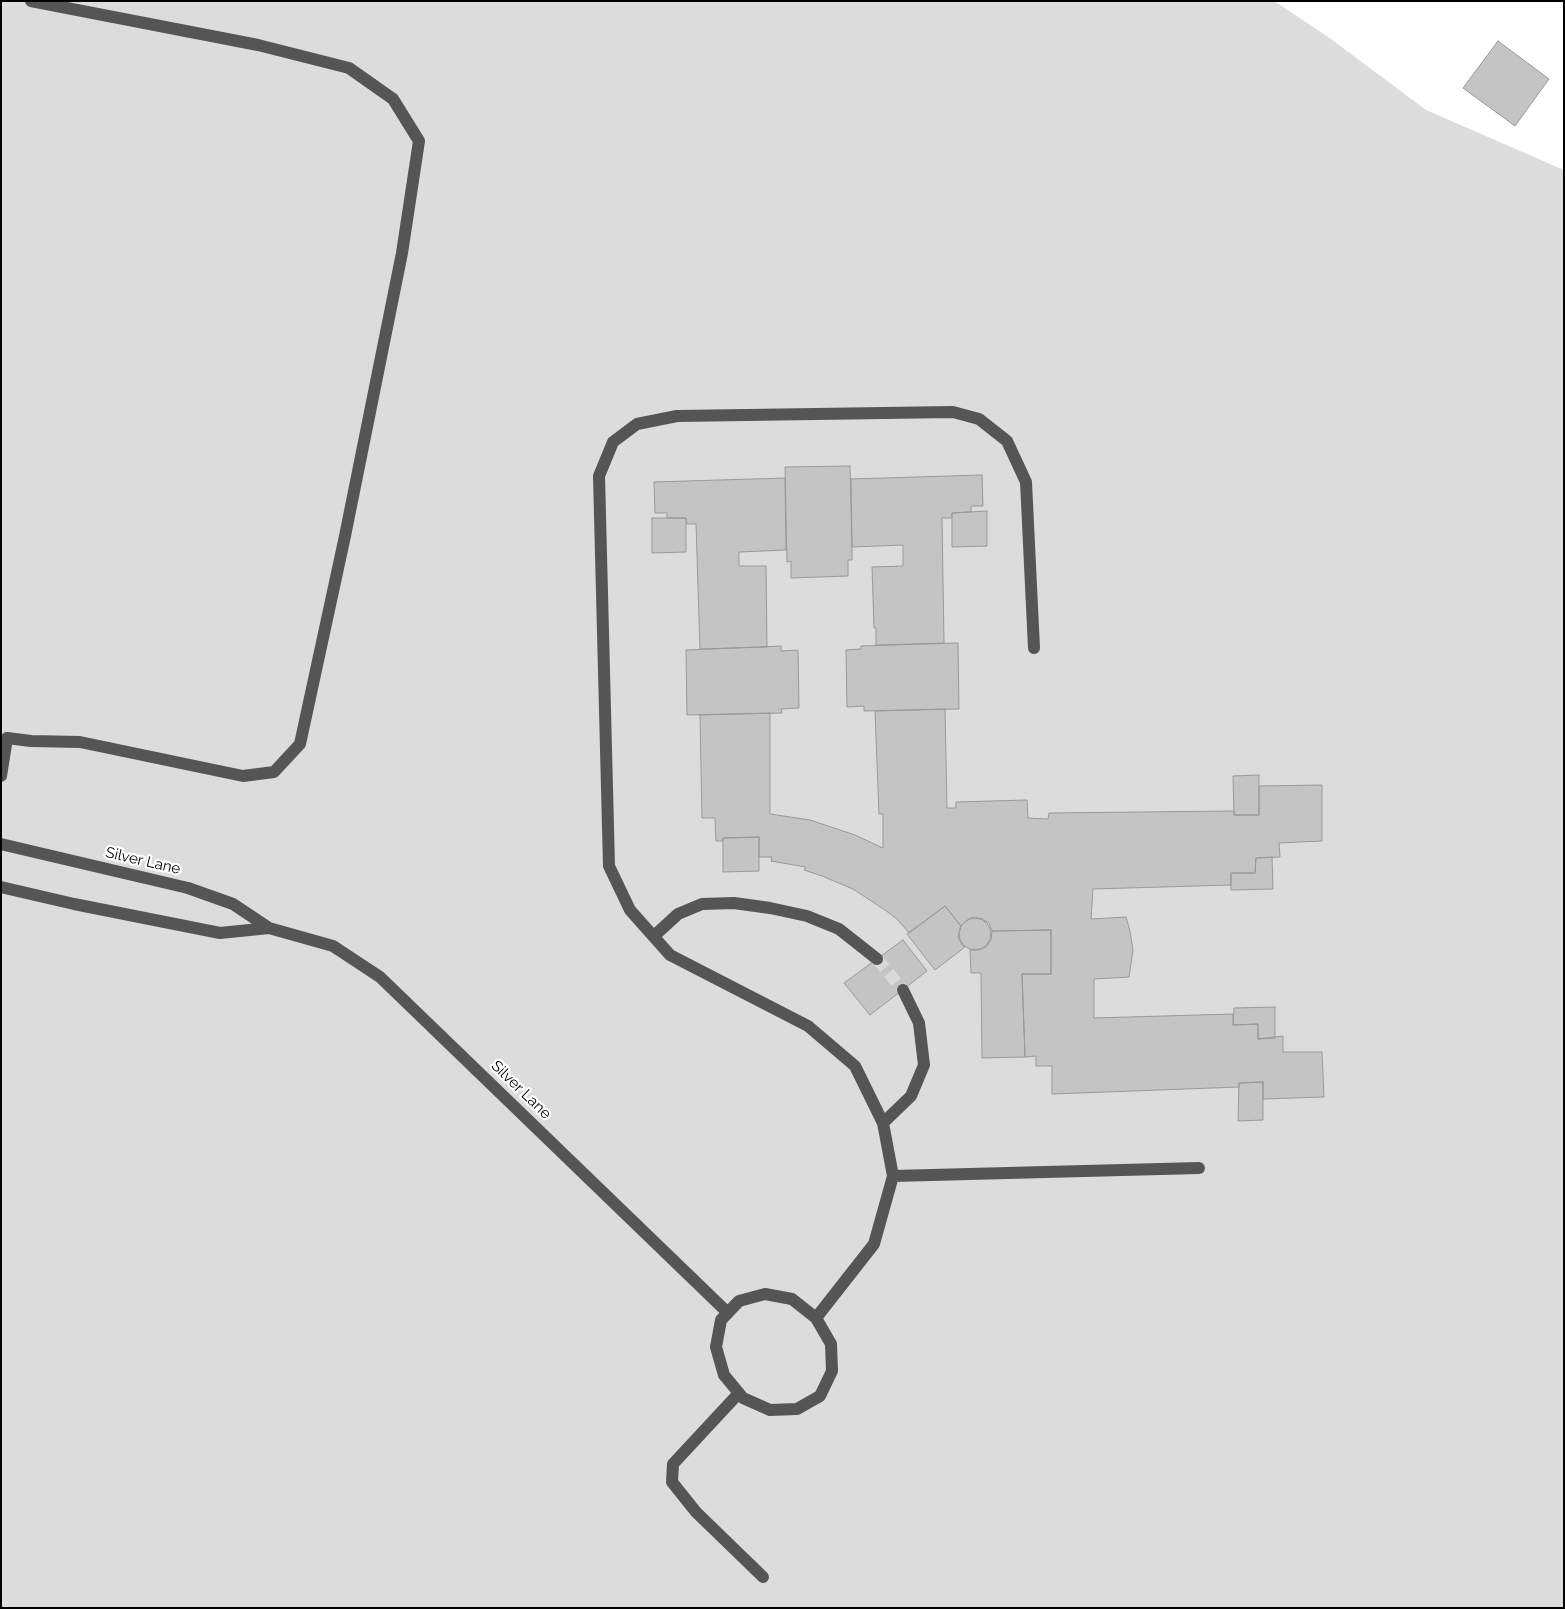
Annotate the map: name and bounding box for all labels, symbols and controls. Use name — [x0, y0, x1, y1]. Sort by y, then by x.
street label: Silver Lane — [104, 844, 182, 878]
street label: Silver Lane — [487, 1057, 555, 1123]

